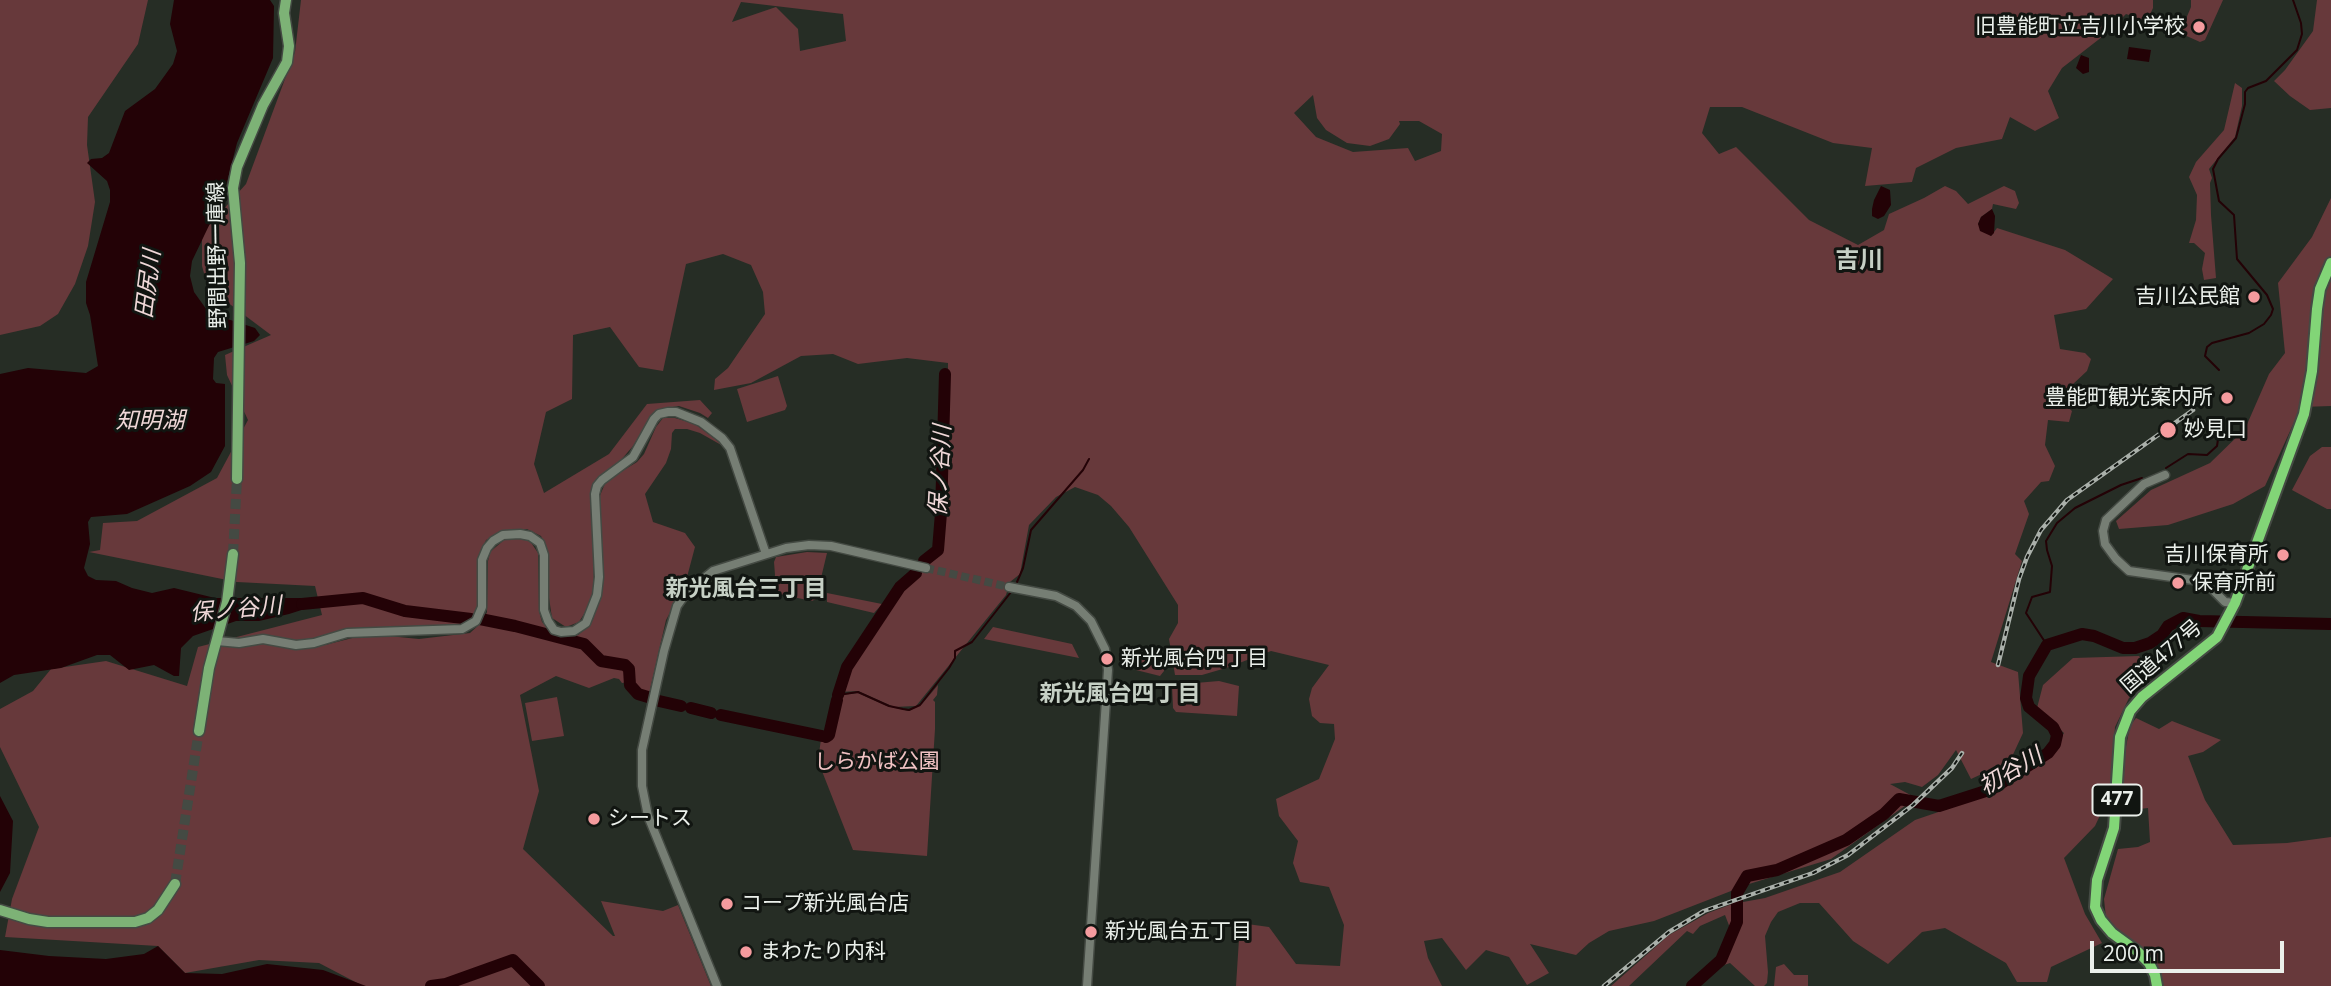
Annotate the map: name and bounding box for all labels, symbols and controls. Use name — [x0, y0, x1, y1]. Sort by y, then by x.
place label: 旧豊能町立吉川小学校 — [1975, 14, 2185, 40]
marker: 旧豊能町立吉川小学校 — [2191, 19, 2207, 35]
street label: 野間出野一庫線 — [204, 181, 232, 329]
district label: 吉川 — [1835, 247, 1883, 275]
water label: 田尻川 — [131, 248, 167, 320]
place label: 吉川公民館 — [2135, 284, 2240, 310]
marker: 吉川公民館 — [2246, 289, 2262, 305]
place label: 豊能町観光案内所 — [2045, 385, 2213, 411]
marker: 豊能町観光案内所 — [2219, 390, 2235, 406]
water label: 知明湖 — [116, 407, 184, 435]
place label: 妙見口 — [2184, 417, 2247, 443]
marker: 妙見口 — [2158, 420, 2178, 440]
water label: 保ノ谷川 — [925, 424, 957, 518]
place label: 吉川保育所 — [2164, 542, 2269, 568]
marker: 吉川保育所 — [2275, 547, 2291, 563]
place label: 保育所前 — [2192, 570, 2276, 596]
district label: 新光風台三丁目 — [666, 575, 826, 603]
marker: 保育所前 — [2170, 575, 2186, 591]
water label: 保ノ谷川 — [189, 592, 283, 628]
street label: 国道477号 — [2116, 615, 2208, 699]
place label: 新光風台四丁目 — [1121, 646, 1268, 672]
marker: 新光風台四丁目 — [1099, 651, 1115, 667]
district label: 新光風台四丁目 — [1040, 680, 1200, 708]
water label: 初谷川 — [1974, 742, 2048, 802]
park label: しらかば公園 — [814, 749, 940, 775]
road number: 477 — [2092, 785, 2142, 816]
place label: シートス — [608, 806, 692, 832]
marker: シートス — [586, 811, 602, 827]
place label: コープ新光風台店 — [741, 891, 909, 917]
marker: コープ新光風台店 — [719, 896, 735, 912]
place label: 新光風台五丁目 — [1105, 919, 1252, 945]
marker: 新光風台五丁目 — [1083, 924, 1099, 940]
scale bar — [2093, 926, 2287, 970]
place label: まわたり内科 — [760, 939, 886, 965]
text: 200 m — [2103, 939, 2164, 967]
marker: まわたり内科 — [738, 944, 754, 960]

